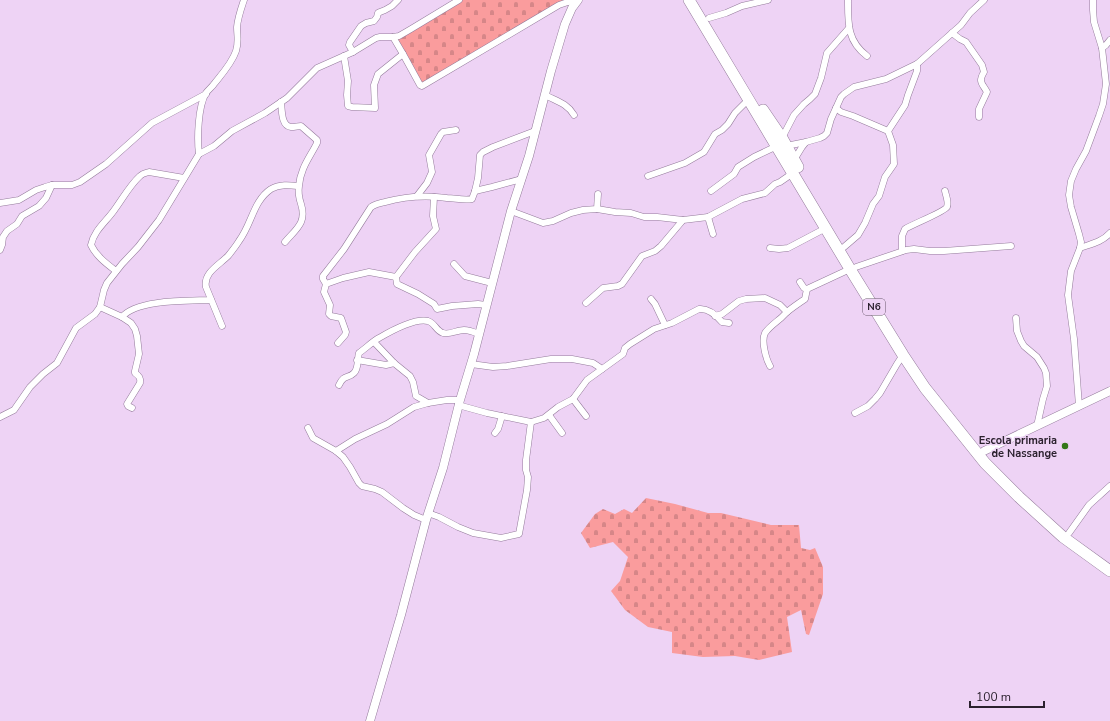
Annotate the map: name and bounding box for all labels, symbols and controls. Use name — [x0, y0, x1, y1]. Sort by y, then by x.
road number: N6 — [863, 299, 885, 315]
place label: Escola primaria de Nassange — [979, 433, 1057, 461]
marker: Escola primaria de Nassange — [1060, 441, 1070, 451]
scale bar — [970, 683, 1044, 709]
text: 100 m — [976, 689, 1011, 705]

